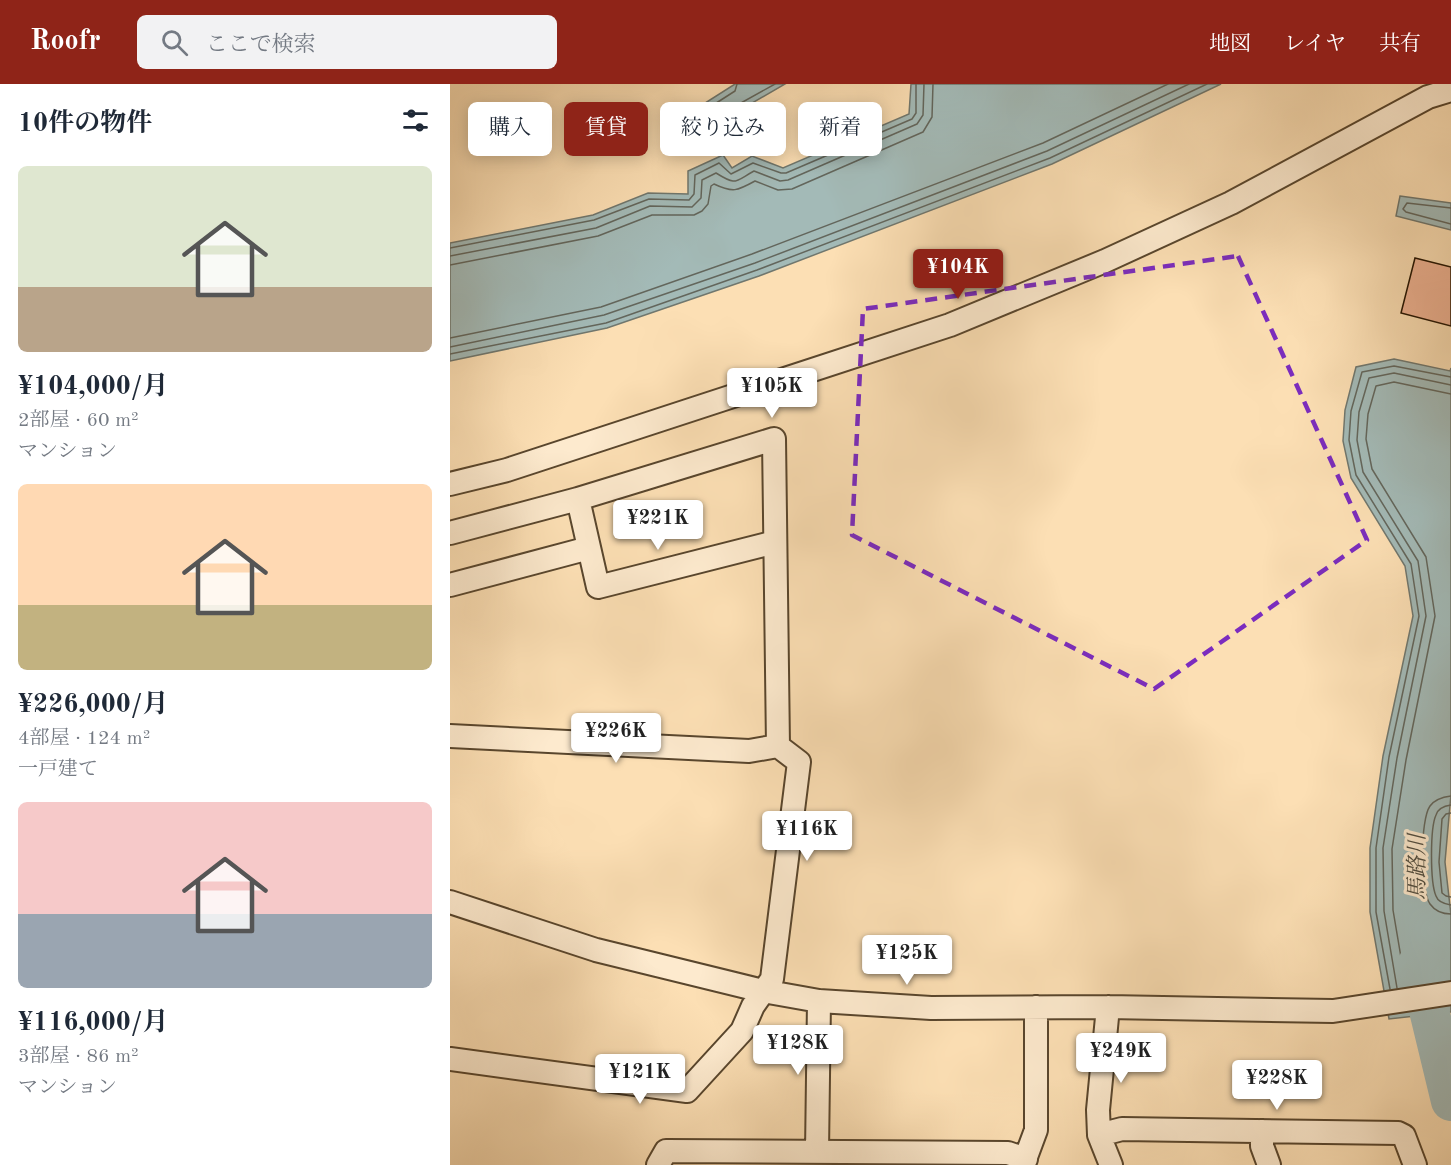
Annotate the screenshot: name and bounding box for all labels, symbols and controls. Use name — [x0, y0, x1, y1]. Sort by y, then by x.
search box — [137, 15, 557, 69]
icon: search — [158, 26, 191, 59]
text: Roofr — [30, 28, 101, 56]
text: ここで検索 — [206, 34, 316, 56]
text: 地図 — [1209, 34, 1251, 55]
text: レイヤ — [1284, 34, 1346, 55]
text: 共有 — [1379, 34, 1421, 55]
chip: 購入 — [468, 102, 552, 156]
chip: 賃貸 — [564, 102, 648, 156]
chip: 絞り込み — [660, 102, 786, 156]
chip: 新着 — [798, 102, 882, 156]
icon: filters — [399, 104, 432, 137]
text: 10件の物件 — [18, 111, 152, 137]
icon: home — [171, 205, 279, 313]
pin: ¥104K — [916, 249, 1000, 300]
text: ¥104K — [927, 258, 989, 278]
pin: ¥105K — [730, 368, 814, 419]
text: ¥104,000/月 — [18, 374, 169, 400]
text: ¥105K — [741, 377, 803, 397]
text: 2部屋 · 60 m² — [18, 411, 139, 431]
text: マンション — [18, 442, 117, 462]
pin: ¥221K — [616, 500, 700, 551]
text: ¥221K — [627, 509, 689, 529]
icon: home — [171, 523, 279, 631]
text: ¥226,000/月 — [18, 692, 169, 718]
pin: ¥226K — [574, 713, 658, 764]
text: ¥226K — [585, 722, 647, 742]
text: 4部屋 · 124 m² — [18, 729, 150, 749]
text: 一戸建て — [18, 760, 98, 780]
pin: ¥116K — [765, 811, 849, 862]
text: ¥116K — [776, 820, 838, 840]
water label: 馬路川 — [1405, 832, 1429, 900]
icon: home — [171, 841, 279, 949]
pin: ¥125K — [865, 935, 949, 986]
text: ¥125K — [876, 944, 938, 964]
text: ¥116,000/月 — [18, 1010, 169, 1036]
pin: ¥128K — [756, 1025, 840, 1076]
pin: ¥249K — [1079, 1033, 1163, 1084]
text: ¥128K — [767, 1034, 829, 1054]
text: ¥249K — [1090, 1042, 1152, 1062]
text: 3部屋 · 86 m² — [18, 1047, 139, 1067]
pin: ¥121K — [598, 1054, 682, 1105]
pin: ¥228K — [1235, 1060, 1319, 1111]
text: ¥121K — [609, 1063, 671, 1083]
text: ¥228K — [1246, 1069, 1308, 1089]
text: マンション — [18, 1078, 117, 1098]

